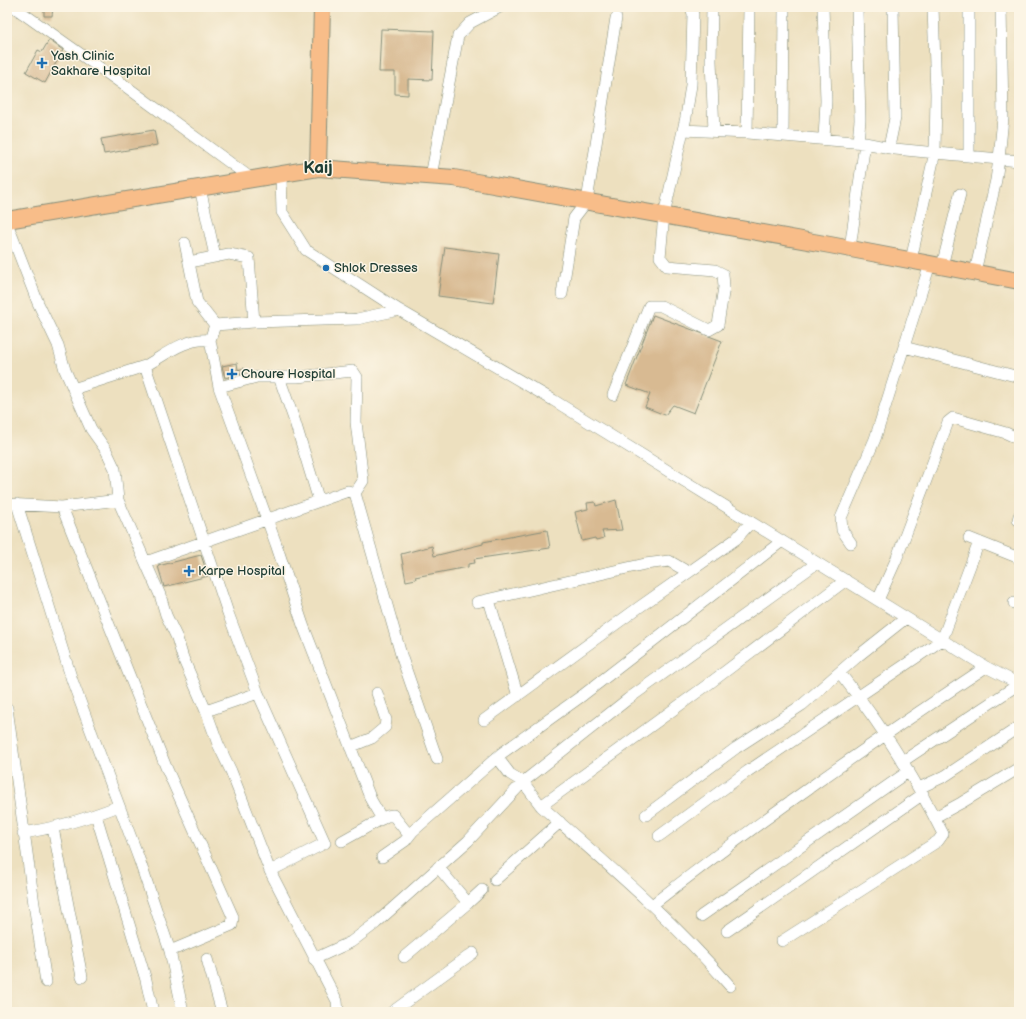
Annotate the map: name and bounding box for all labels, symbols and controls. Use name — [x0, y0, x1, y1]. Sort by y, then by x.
place label: Yash Clinic Sakhare Hospital — [50, 48, 151, 79]
marker: Yash Clinic Sakhare Hospital — [36, 57, 48, 69]
district label: Kaij — [303, 158, 333, 178]
place label: Shlok Dresses — [334, 260, 418, 276]
marker: Shlok Dresses — [321, 263, 331, 273]
place label: Choure Hospital — [241, 366, 335, 382]
marker: Choure Hospital — [226, 368, 238, 380]
place label: Karpe Hospital — [198, 563, 285, 579]
marker: Karpe Hospital — [183, 565, 195, 577]

